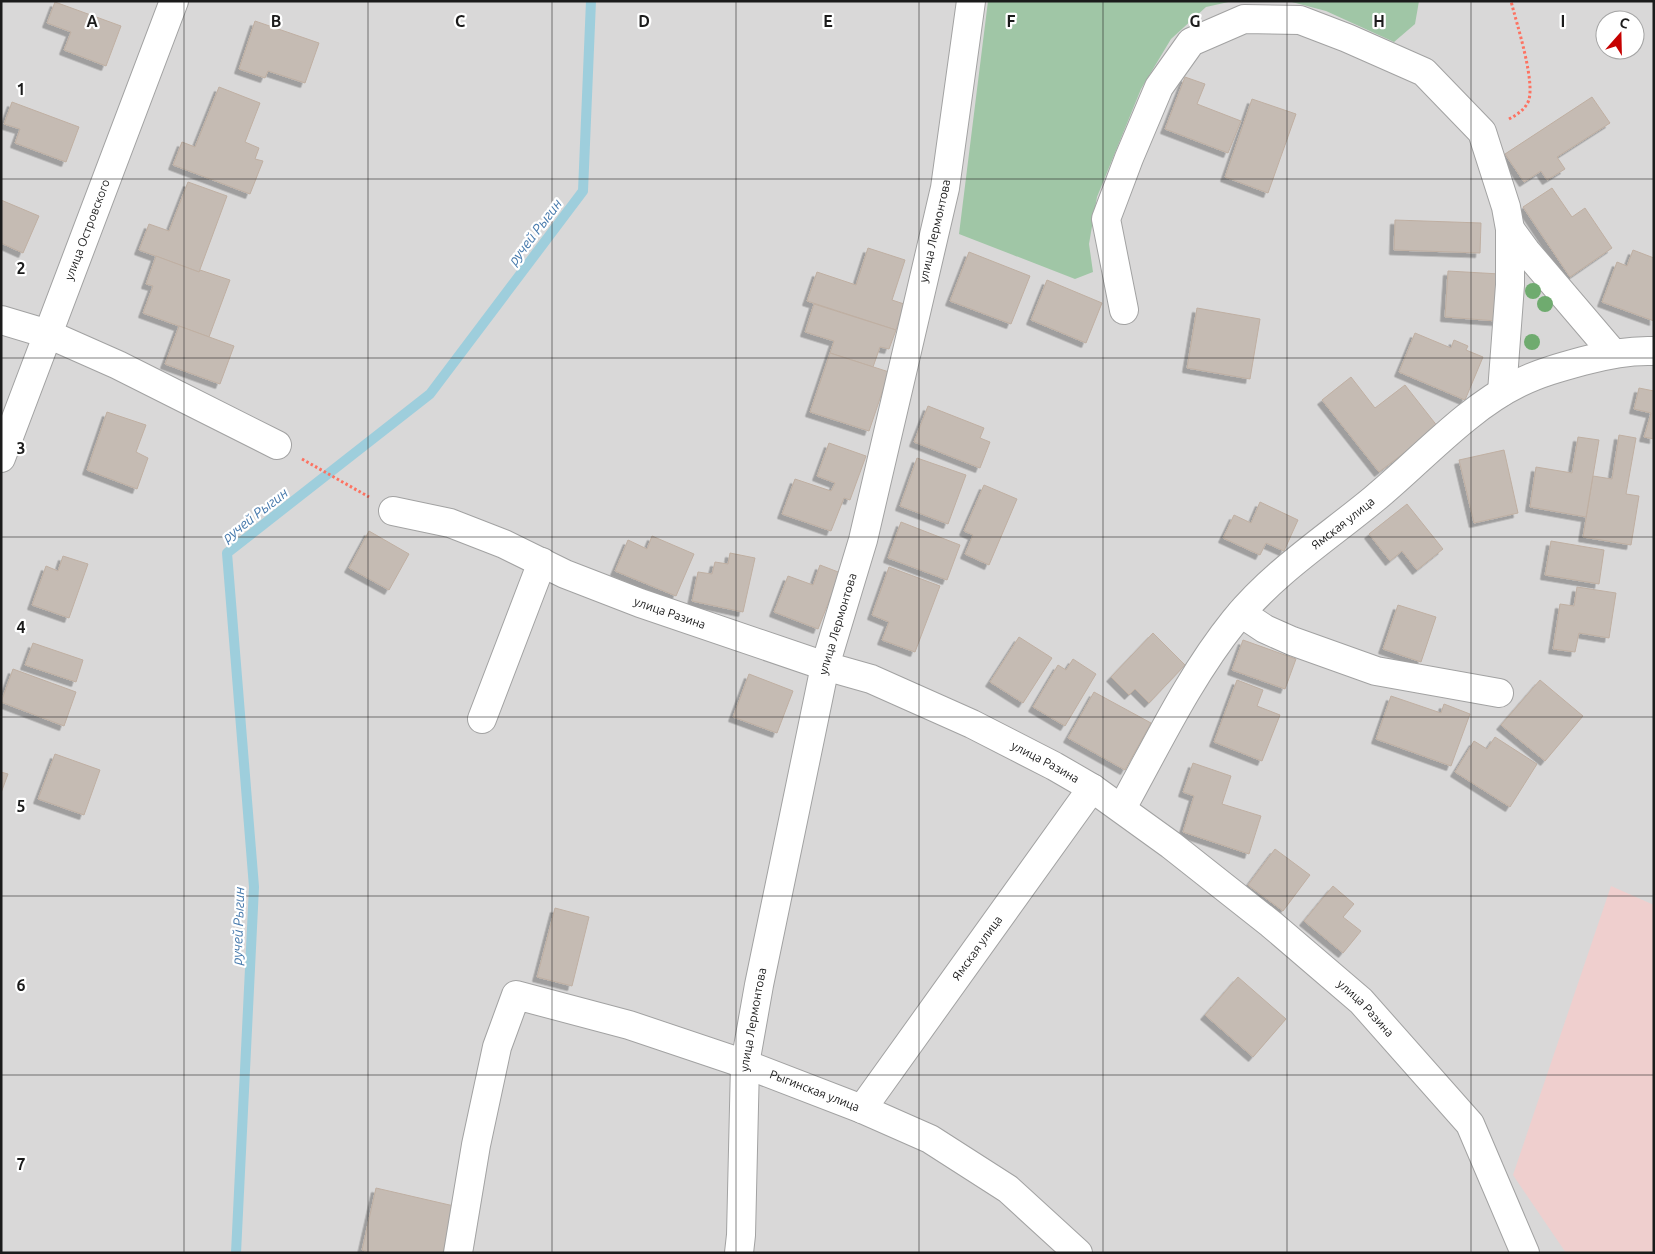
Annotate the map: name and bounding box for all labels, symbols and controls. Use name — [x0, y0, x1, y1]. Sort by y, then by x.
north arrow — [1595, 10, 1645, 60]
text: A — [86, 12, 98, 30]
text: B — [271, 12, 281, 30]
text: C — [455, 12, 465, 30]
text: D — [638, 12, 650, 30]
text: E — [823, 12, 833, 30]
text: F — [1007, 12, 1016, 30]
text: G — [1189, 12, 1201, 30]
text: H — [1373, 12, 1385, 30]
text: I — [1561, 12, 1565, 30]
text: С — [1618, 14, 1631, 32]
text: 1 — [16, 80, 26, 98]
street label: улица Островского — [62, 177, 112, 282]
street label: улица Лермонтова — [916, 179, 952, 284]
water label: ручей Рыгин — [504, 196, 565, 269]
text: 2 — [16, 259, 26, 277]
text: 3 — [16, 439, 26, 457]
water label: ручей Рыгин — [218, 484, 291, 546]
street label: Ямская улица — [1309, 494, 1377, 552]
street label: улица Лермонтова — [816, 571, 859, 676]
street label: улица Разина — [632, 594, 707, 631]
text: 4 — [16, 618, 26, 636]
street label: улица Разина — [1009, 738, 1082, 785]
text: 5 — [16, 797, 26, 815]
water label: ручей Рыгин — [229, 886, 247, 966]
street label: Ямская улица — [949, 913, 1004, 983]
street label: улица Лермонтова — [738, 967, 768, 1072]
text: 6 — [16, 976, 26, 994]
street label: улица Разина — [1335, 977, 1397, 1039]
street label: Рыгинская улица — [768, 1067, 862, 1113]
text: 7 — [16, 1155, 26, 1173]

